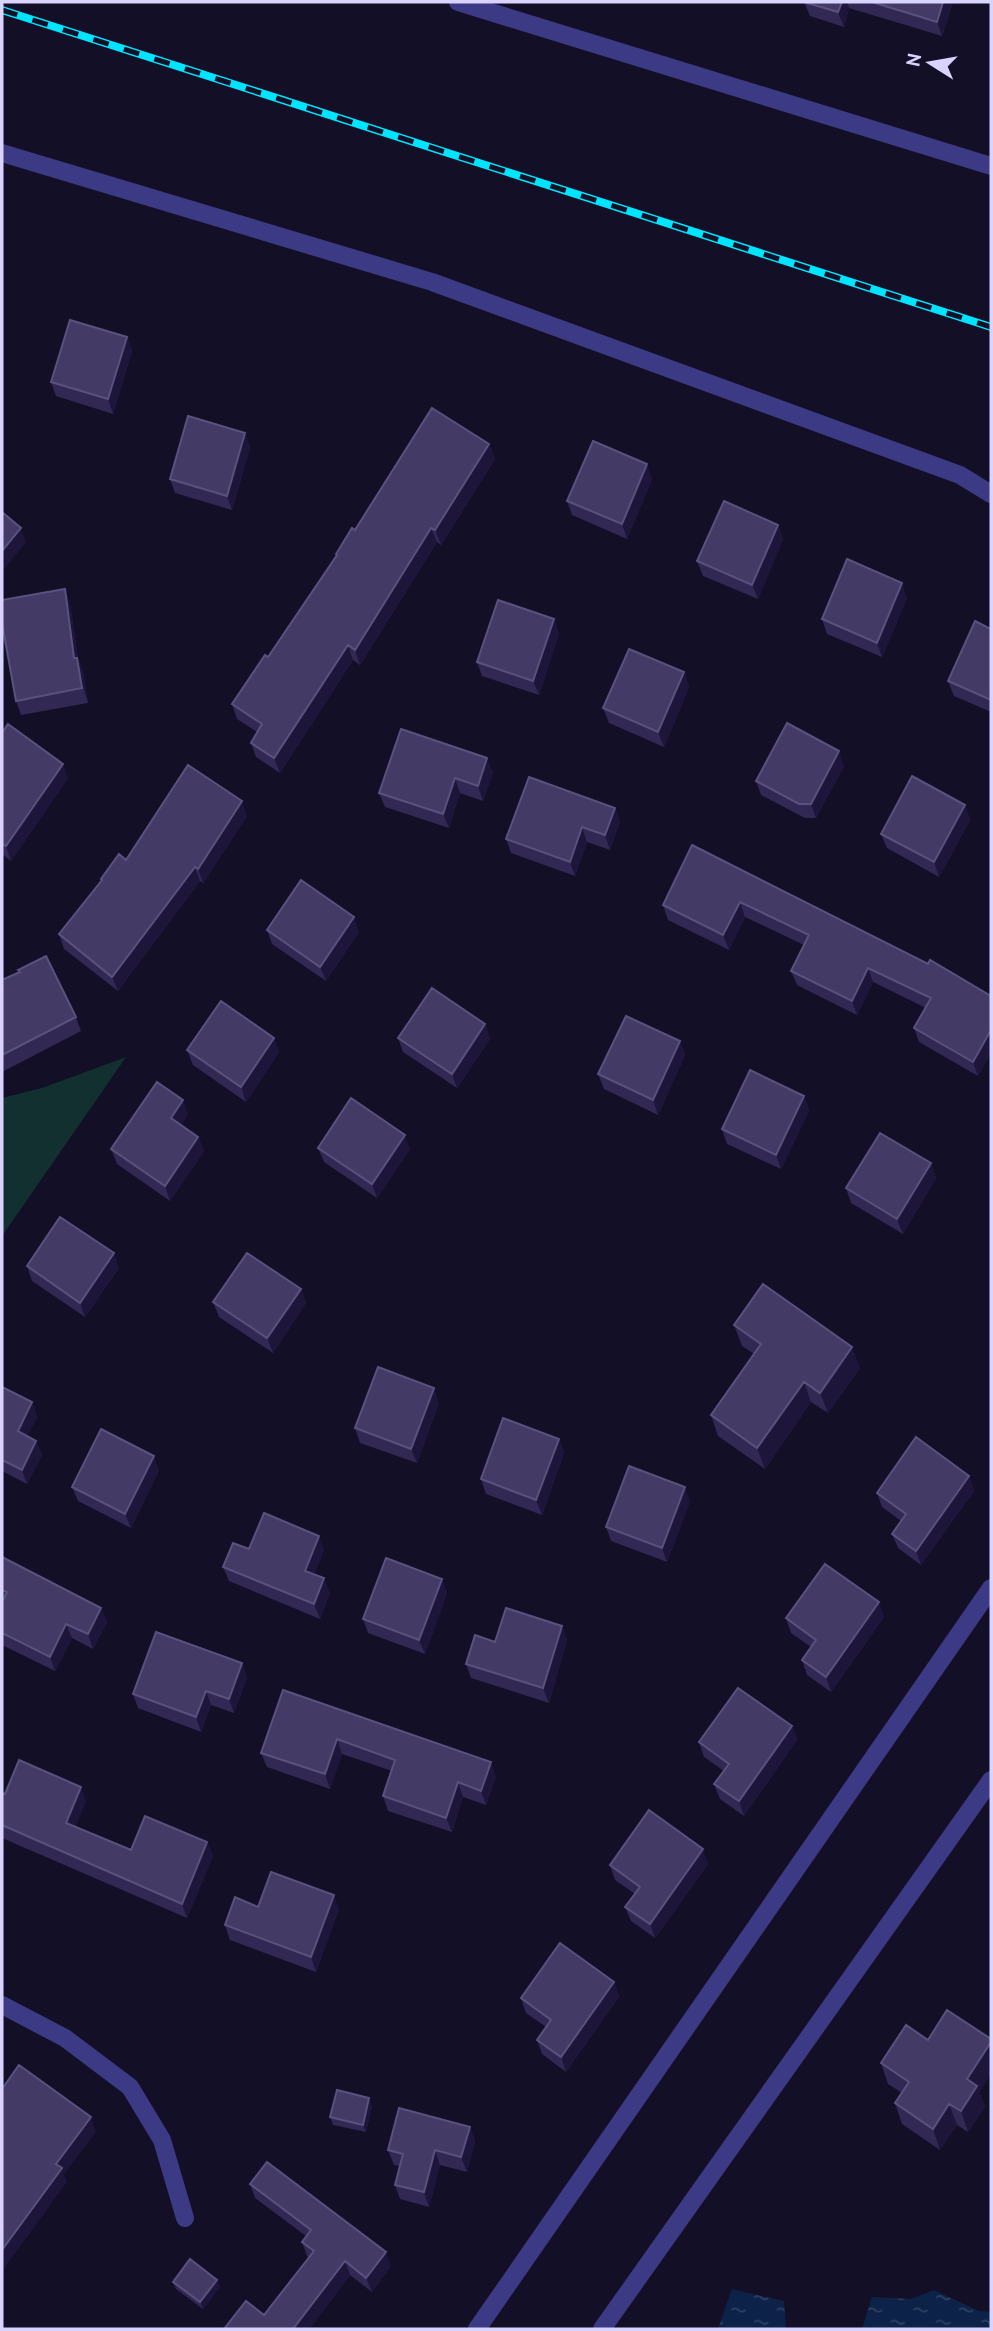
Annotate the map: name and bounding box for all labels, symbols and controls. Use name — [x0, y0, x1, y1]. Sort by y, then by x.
north arrow — [895, 28, 965, 98]
text: N — [900, 51, 926, 68]

